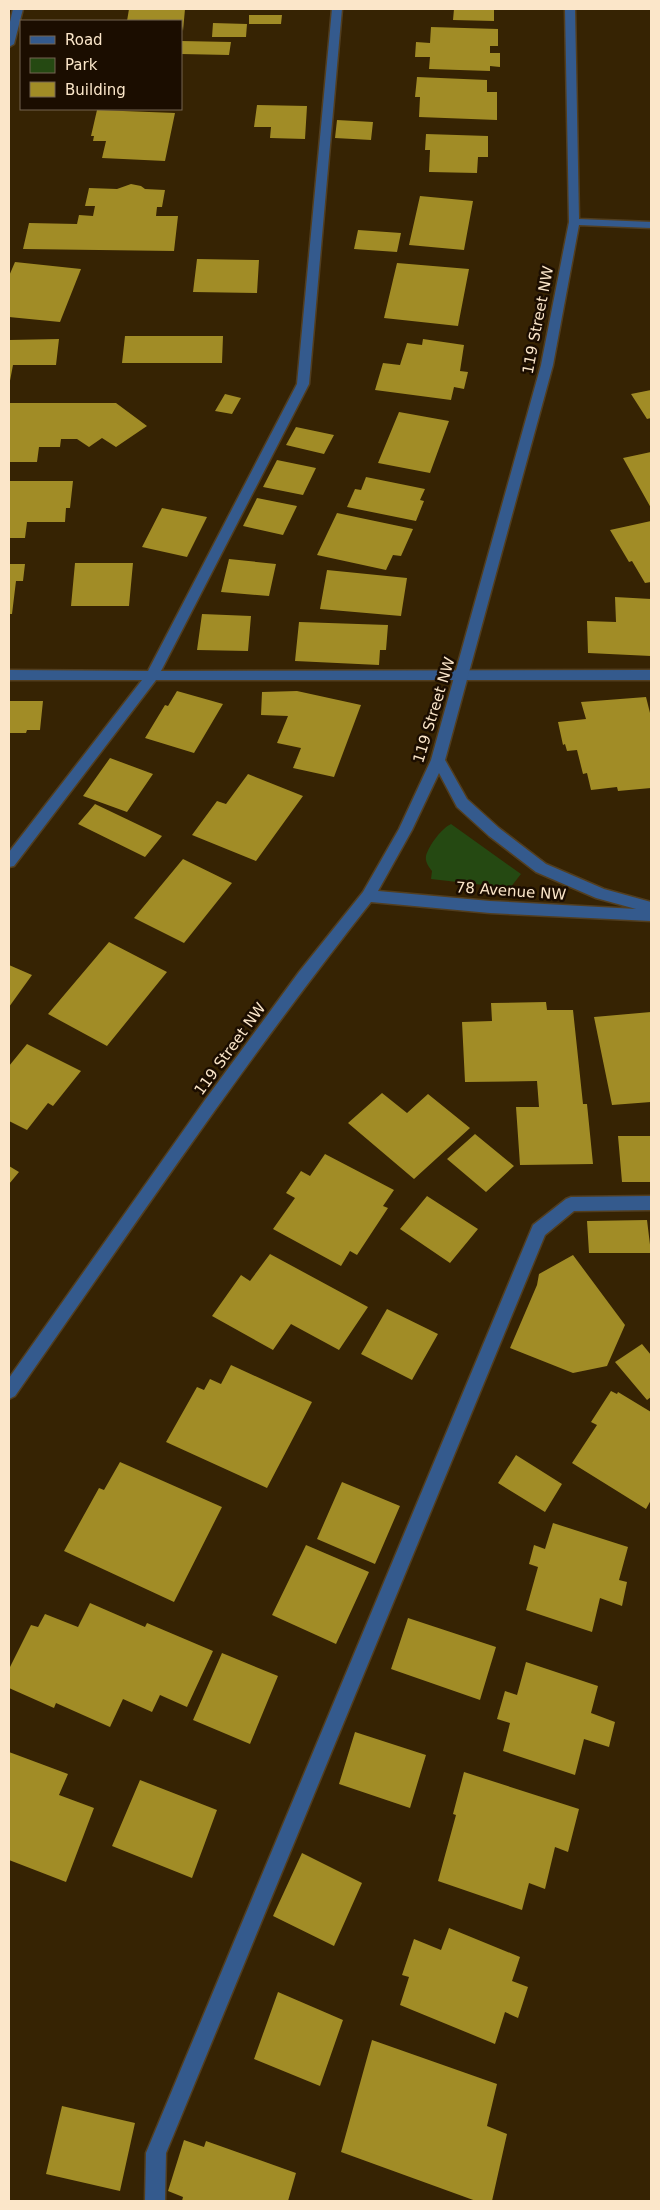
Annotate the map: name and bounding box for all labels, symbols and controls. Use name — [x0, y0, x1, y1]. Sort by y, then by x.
legend — [20, 20, 182, 110]
text: Road — [65, 31, 103, 49]
text: Park — [65, 56, 98, 74]
text: Building — [65, 81, 126, 99]
street label: 119 Street NW — [519, 264, 557, 376]
street label: 119 Street NW — [409, 655, 459, 765]
street label: 78 Avenue NW — [455, 878, 567, 904]
street label: 119 Street NW — [190, 999, 270, 1099]

